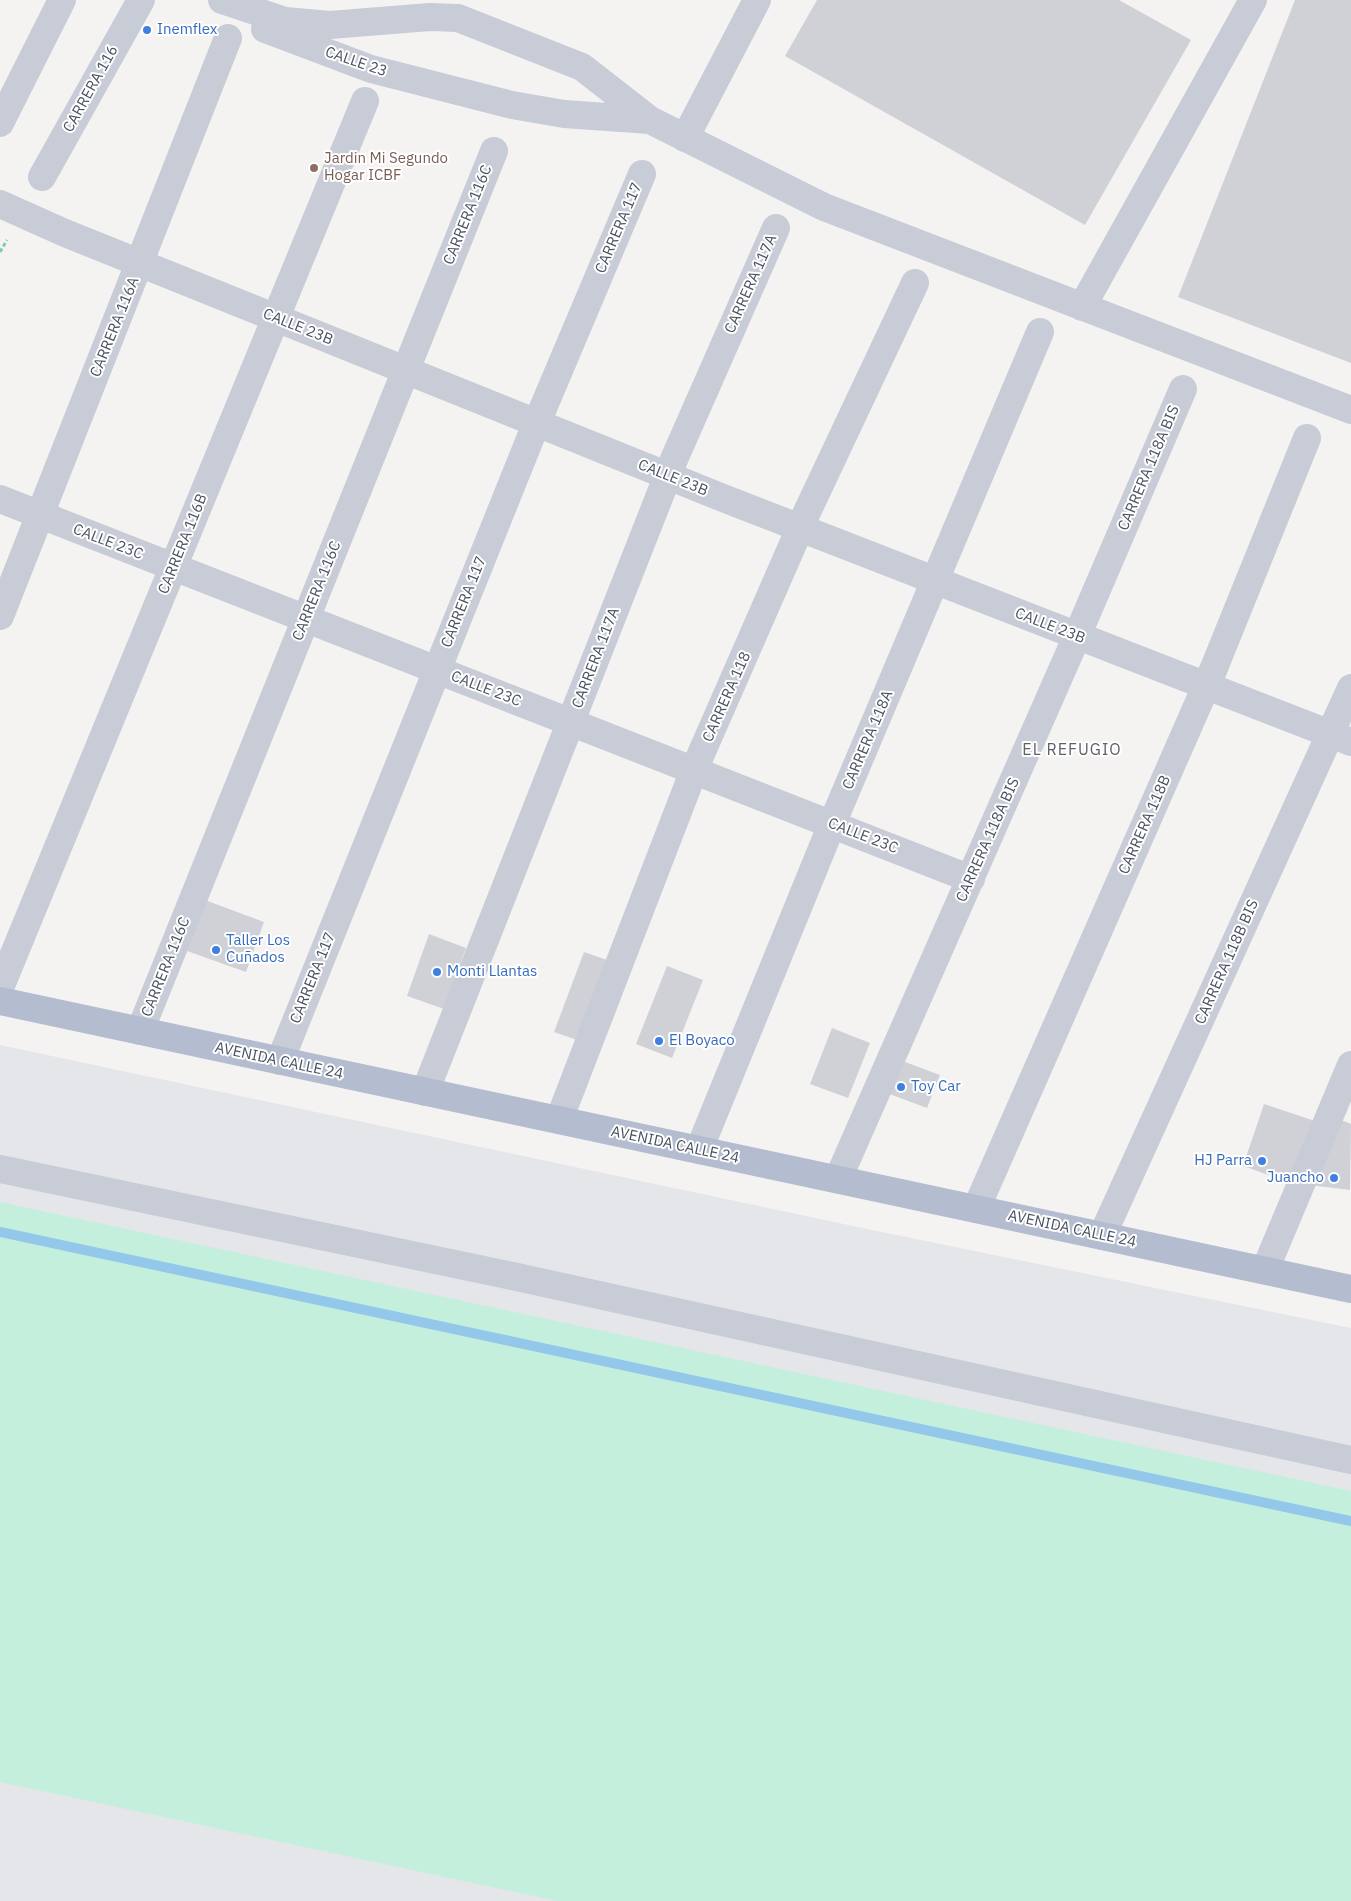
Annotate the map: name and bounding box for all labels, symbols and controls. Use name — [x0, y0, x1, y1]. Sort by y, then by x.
place label: Inemflex — [157, 21, 217, 39]
marker: Inemflex — [141, 24, 153, 36]
street label: CARRERA 116 — [60, 42, 122, 136]
street label: CALLE 23 — [323, 43, 389, 81]
place label: Jardin Mi Segundo Hogar ICBF — [324, 150, 448, 185]
marker: Jardin Mi Segundo Hogar ICBF — [308, 162, 320, 174]
street label: CARRERA 116C — [440, 163, 496, 267]
street label: CARRERA 117 — [592, 180, 646, 276]
street label: CARRERA 117A — [721, 232, 781, 336]
street label: CARRERA 116A — [87, 274, 143, 380]
street label: CALLE 23B — [260, 305, 336, 349]
street label: CARRERA 118A BIS — [1114, 403, 1184, 533]
street label: CALLE 23B — [635, 456, 711, 500]
street label: CARRERA 116B — [155, 491, 211, 597]
street label: CALLE 23C — [70, 520, 146, 564]
street label: CARRERA 116C — [289, 539, 345, 643]
street label: CARRERA 117 — [438, 554, 490, 650]
street label: CALLE 23B — [1012, 604, 1088, 648]
street label: CARRERA 117A — [569, 605, 623, 711]
street label: CARRERA 118 — [699, 649, 755, 745]
street label: CALLE 23C — [448, 667, 524, 711]
street label: CARRERA 118A — [839, 688, 897, 792]
district label: EL REFUGIO — [1021, 740, 1123, 760]
street label: CARRERA 118B — [1115, 773, 1175, 877]
street label: CARRERA 118A BIS — [952, 775, 1024, 905]
street label: CALLE 23C — [825, 814, 901, 858]
street label: CARRERA 118B BIS — [1191, 897, 1263, 1027]
street label: CARRERA 116C — [138, 915, 194, 1019]
street label: CARRERA 117 — [287, 930, 339, 1026]
place label: Taller Los Cuñados — [226, 932, 290, 967]
marker: Taller Los Cuñados — [210, 944, 222, 956]
place label: Monti Llantas — [447, 963, 537, 981]
marker: Monti Llantas — [431, 966, 443, 978]
place label: El Boyaco — [669, 1032, 735, 1050]
marker: El Boyaco — [653, 1035, 665, 1047]
street label: AVENIDA CALLE 24 — [213, 1039, 345, 1083]
place label: Toy Car — [911, 1078, 961, 1096]
marker: Toy Car — [895, 1081, 907, 1093]
street label: AVENIDA CALLE 24 — [609, 1123, 741, 1167]
place label: HJ Parra — [1194, 1152, 1252, 1170]
marker: HJ Parra — [1256, 1155, 1268, 1167]
place label: Juancho — [1267, 1169, 1324, 1187]
marker: Juancho — [1328, 1172, 1340, 1184]
street label: AVENIDA CALLE 24 — [1006, 1207, 1138, 1251]

